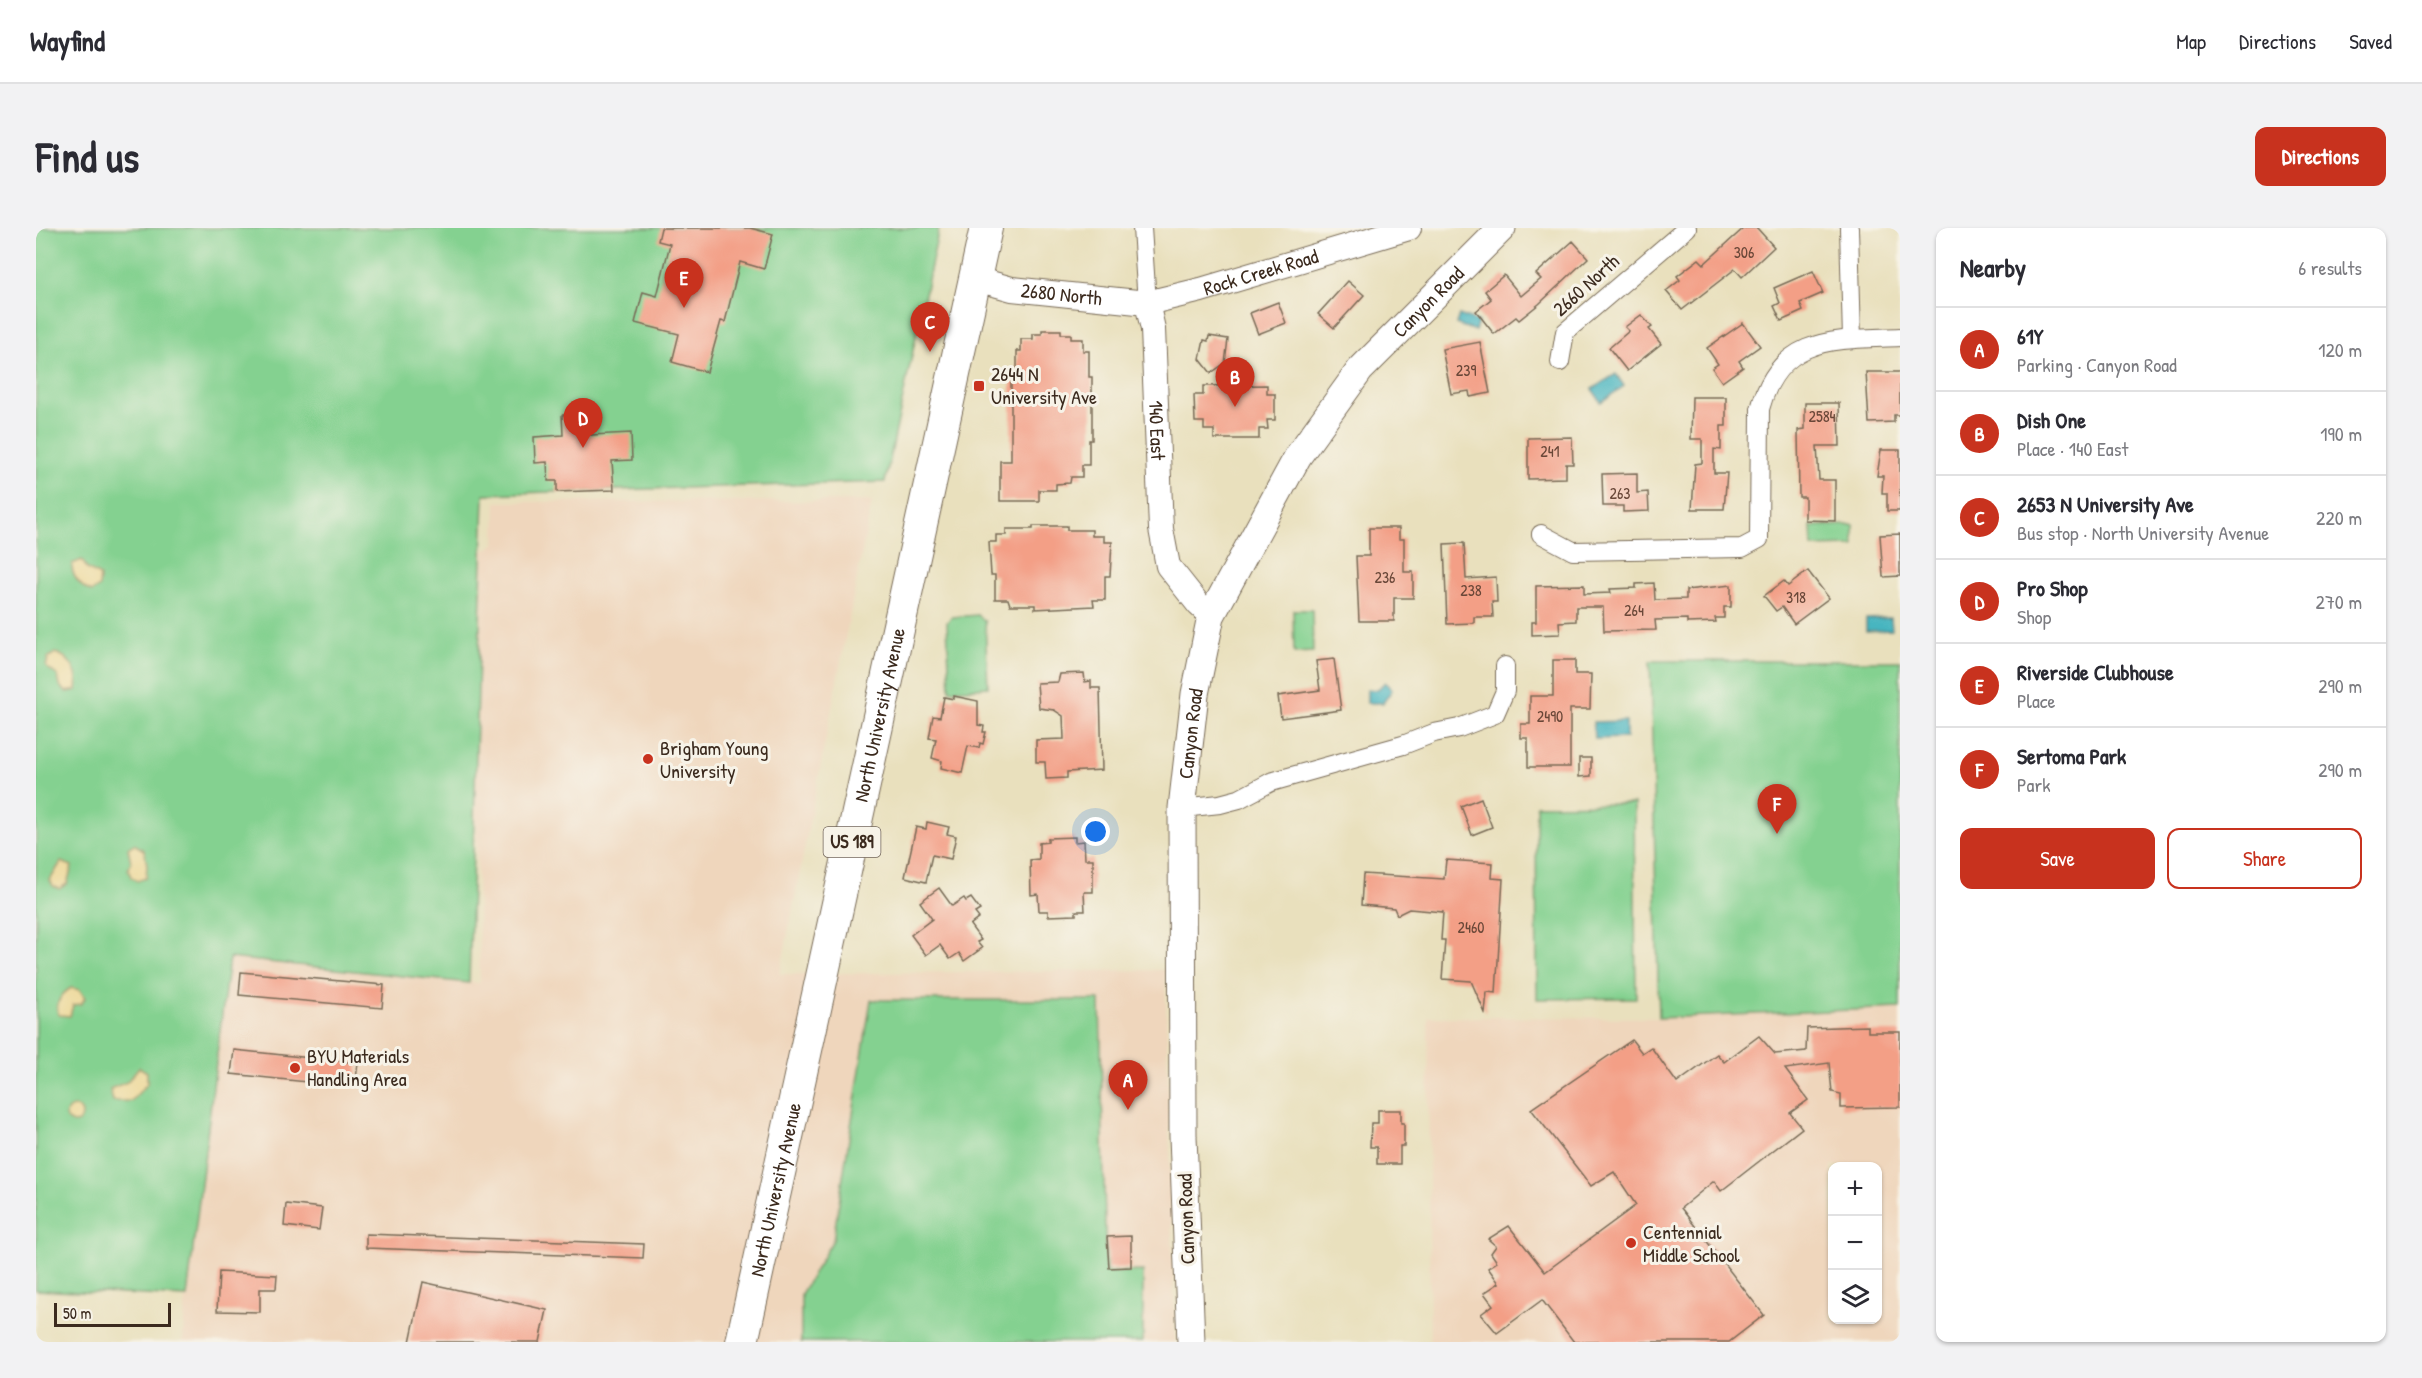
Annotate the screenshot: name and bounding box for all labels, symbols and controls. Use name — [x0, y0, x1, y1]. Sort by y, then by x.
text: Wayfind — [30, 22, 105, 60]
text: Map — [2176, 27, 2206, 56]
text: Directions — [2239, 27, 2316, 56]
text: Saved — [2349, 27, 2392, 56]
button: Directions — [2255, 127, 2386, 186]
text: Find us — [36, 128, 139, 185]
house number: 306 — [1734, 241, 1754, 263]
street label: Rock Creek Road — [1200, 242, 1321, 302]
street label: 2660 North — [1547, 248, 1625, 322]
text: Nearby — [1960, 250, 2026, 285]
text: 6 results — [2298, 254, 2362, 281]
pin: E — [664, 259, 704, 308]
street label: Canyon Road — [1386, 260, 1470, 343]
street label: 2680 North — [1020, 276, 1103, 311]
pin: C — [910, 302, 950, 352]
text: 61Y — [2017, 321, 2044, 351]
text: A — [1975, 336, 1984, 363]
text: 120 m — [2318, 336, 2362, 363]
text: Parking · Canyon Road — [2017, 351, 2177, 378]
pin: B — [1216, 358, 1254, 407]
house number: 239 — [1456, 359, 1476, 381]
place label: 2644 N University Ave — [991, 360, 1097, 410]
marker: 2644 N University Ave — [972, 379, 986, 393]
pin: D — [564, 398, 602, 448]
street label: 140 East — [1143, 400, 1172, 462]
house number: 2584 — [1808, 405, 1836, 427]
text: Dish One — [2017, 405, 2086, 435]
text: B — [1974, 420, 1985, 447]
text: 190 m — [2320, 420, 2362, 447]
text: Place · 140 East — [2017, 435, 2128, 462]
house number: 241 — [1540, 440, 1560, 462]
house number: 263 — [1609, 482, 1631, 504]
text: 2653 N University Ave — [2017, 489, 2194, 519]
text: C — [1974, 504, 1985, 531]
text: 220 m — [2316, 504, 2362, 531]
text: Bus stop · North University Avenue — [2017, 519, 2269, 546]
house number: 236 — [1374, 566, 1396, 588]
text: Pro Shop — [2017, 573, 2088, 603]
house number: 238 — [1460, 579, 1482, 601]
house number: 318 — [1786, 586, 1806, 608]
text: D — [1975, 588, 1984, 615]
text: 270 m — [2316, 588, 2362, 615]
house number: 264 — [1624, 599, 1644, 621]
text: Shop — [2017, 603, 2051, 630]
street label: North University Avenue — [847, 625, 911, 804]
text: Riverside Clubhouse — [2017, 657, 2174, 687]
text: E — [1975, 672, 1984, 699]
text: 290 m — [2318, 672, 2362, 699]
street label: Canyon Road — [1171, 686, 1209, 780]
text: Place — [2017, 687, 2056, 714]
house number: 2490 — [1537, 705, 1563, 727]
place label: Brigham Young University — [660, 734, 769, 784]
text: Sertoma Park — [2017, 741, 2126, 771]
marker: Brigham Young University — [641, 752, 655, 766]
text: F — [1976, 756, 1983, 783]
text: 290 m — [2318, 756, 2362, 783]
text: Park — [2017, 771, 2050, 798]
pin: F — [1758, 784, 1796, 834]
your location — [1081, 817, 1110, 846]
road number: US 189 — [824, 827, 880, 857]
button: Save — [1960, 828, 2155, 889]
button: Share — [2167, 828, 2362, 889]
house number: 2460 — [1457, 916, 1485, 938]
place label: BYU Materials Handling Area — [307, 1042, 409, 1092]
pin: A — [1108, 1060, 1148, 1110]
marker: BYU Materials Handling Area — [288, 1061, 302, 1075]
street label: North University Avenue — [743, 1100, 807, 1279]
map controls — [1828, 1162, 1882, 1324]
button: + — [1828, 1162, 1882, 1216]
street label: Canyon Road — [1170, 1173, 1201, 1265]
button: − — [1828, 1216, 1882, 1270]
place label: Centennial Middle School — [1643, 1218, 1740, 1268]
marker: Centennial Middle School — [1624, 1236, 1638, 1250]
button: layers — [1828, 1270, 1882, 1324]
scale bar — [54, 1300, 171, 1328]
text: 50 m — [63, 1302, 92, 1324]

